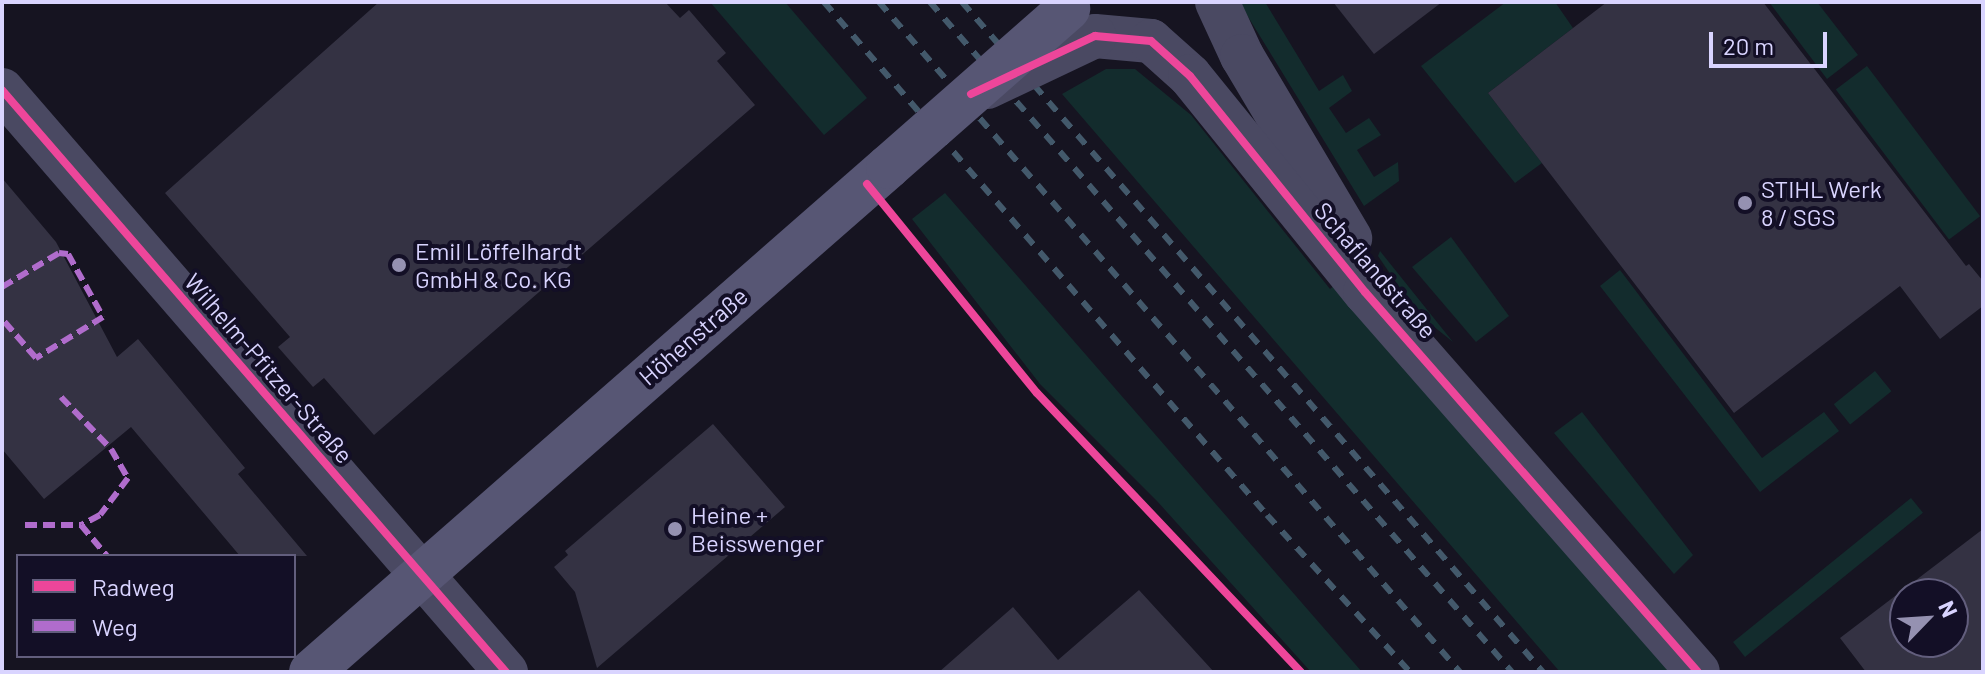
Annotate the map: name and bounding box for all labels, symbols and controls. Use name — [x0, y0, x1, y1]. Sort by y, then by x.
scale bar — [1713, 16, 1831, 66]
text: 20 m — [1723, 31, 1774, 60]
place label: STIHL Werk 8 / SGS — [1761, 175, 1882, 231]
marker: STIHL Werk 8 / SGS — [1736, 194, 1754, 212]
street label: Schaflandstraße — [1309, 196, 1443, 344]
place label: Emil Löffelhardt GmbH & Co. KG — [415, 237, 582, 293]
marker: Emil Löffelhardt GmbH & Co. KG — [390, 256, 408, 274]
street label: Wilhelm-Pfitzer-Straße — [179, 267, 359, 469]
street label: Höhenstraße — [633, 281, 753, 391]
place label: Heine + Beisswenger — [691, 501, 824, 557]
marker: Heine + Beisswenger — [666, 520, 684, 538]
legend — [16, 554, 296, 658]
text: Radweg — [92, 572, 175, 601]
north arrow — [1889, 578, 1969, 658]
text: N — [1934, 597, 1964, 621]
text: Weg — [92, 612, 138, 641]

